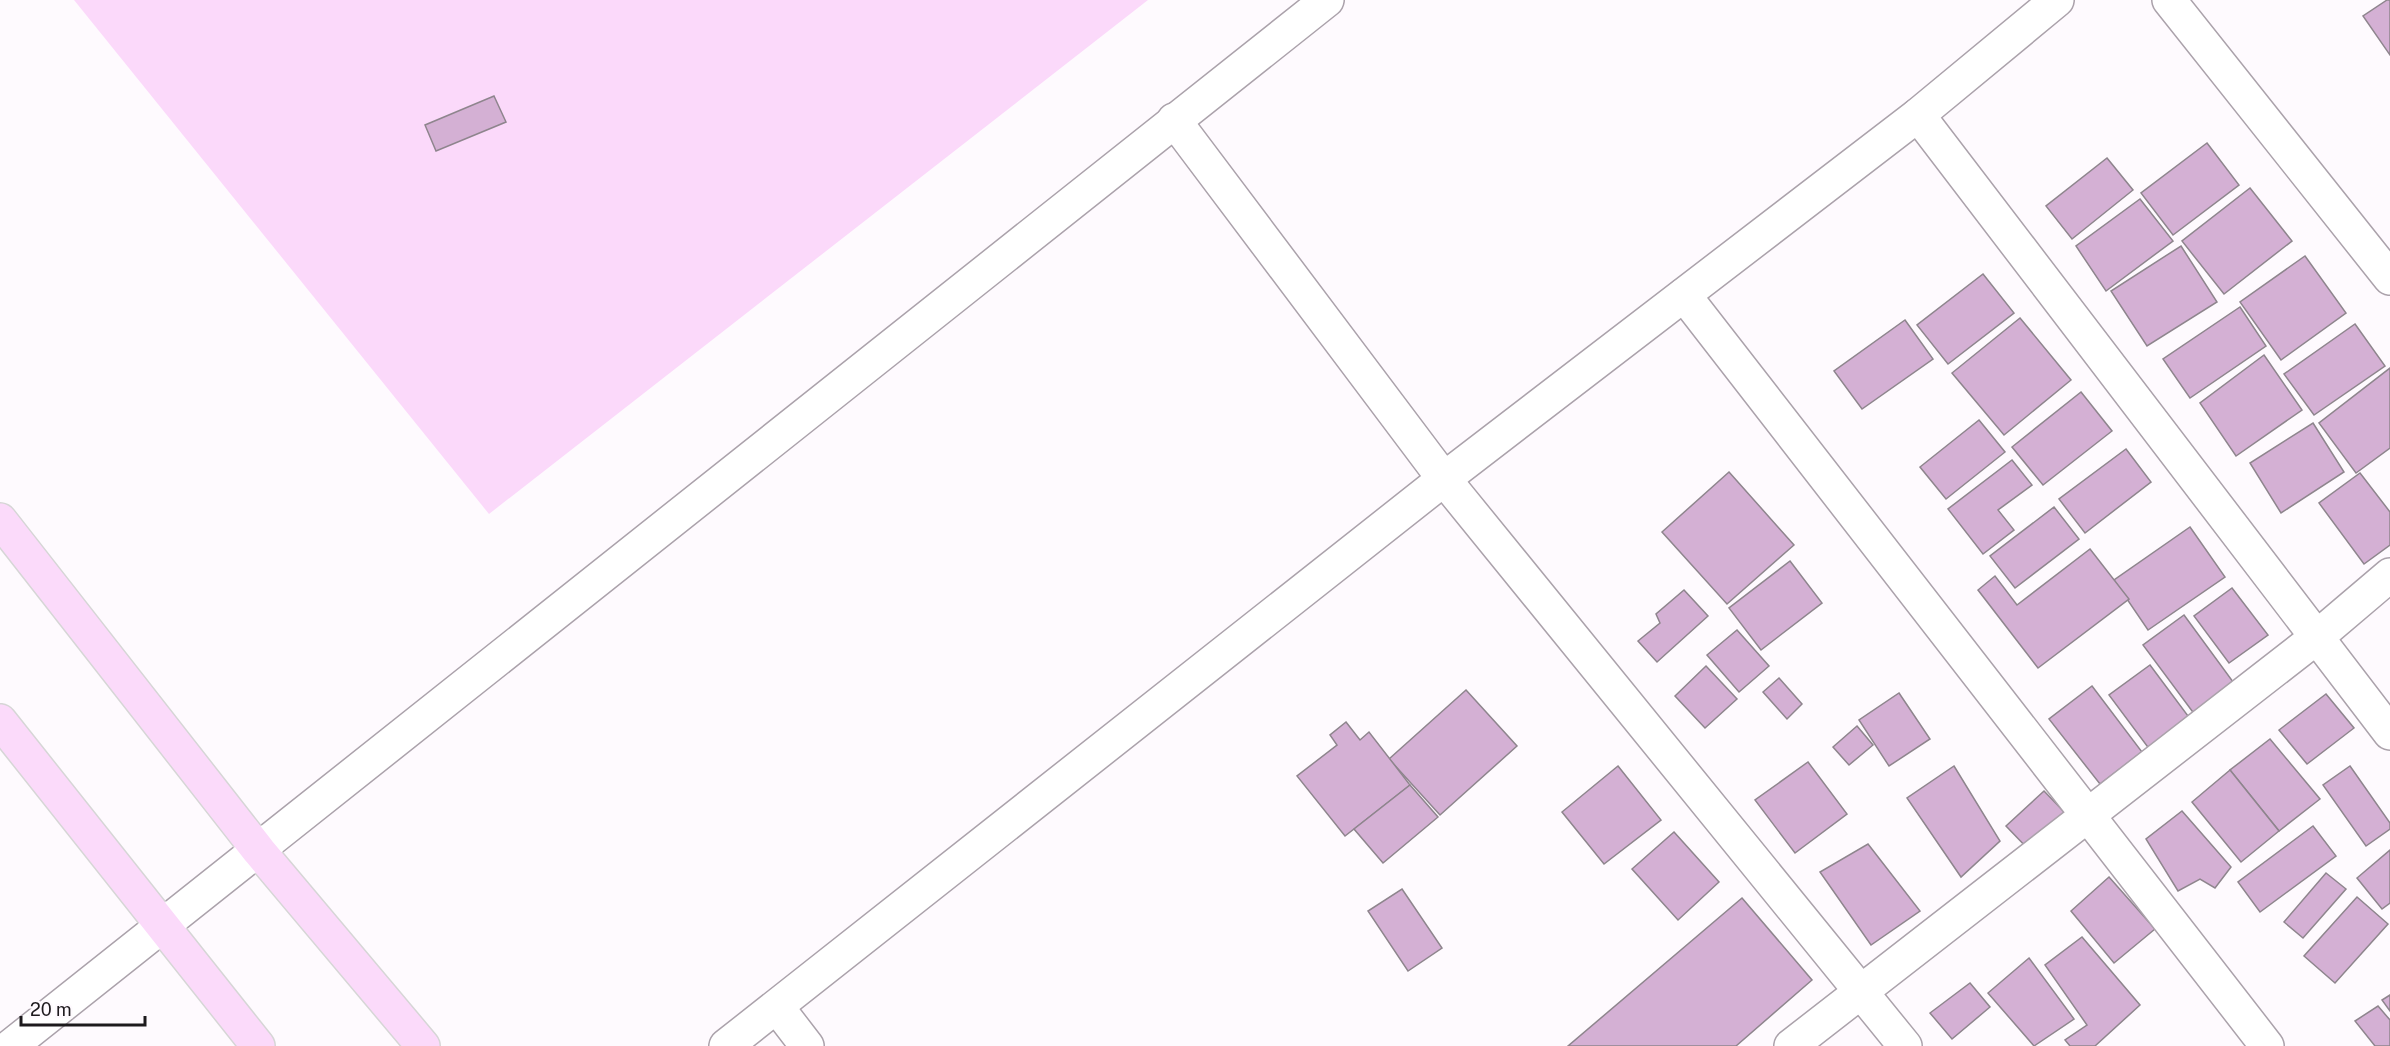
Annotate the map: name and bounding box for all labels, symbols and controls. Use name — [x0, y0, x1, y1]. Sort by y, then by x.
scale bar — [21, 989, 146, 1027]
text: 20 m — [30, 999, 72, 1020]

